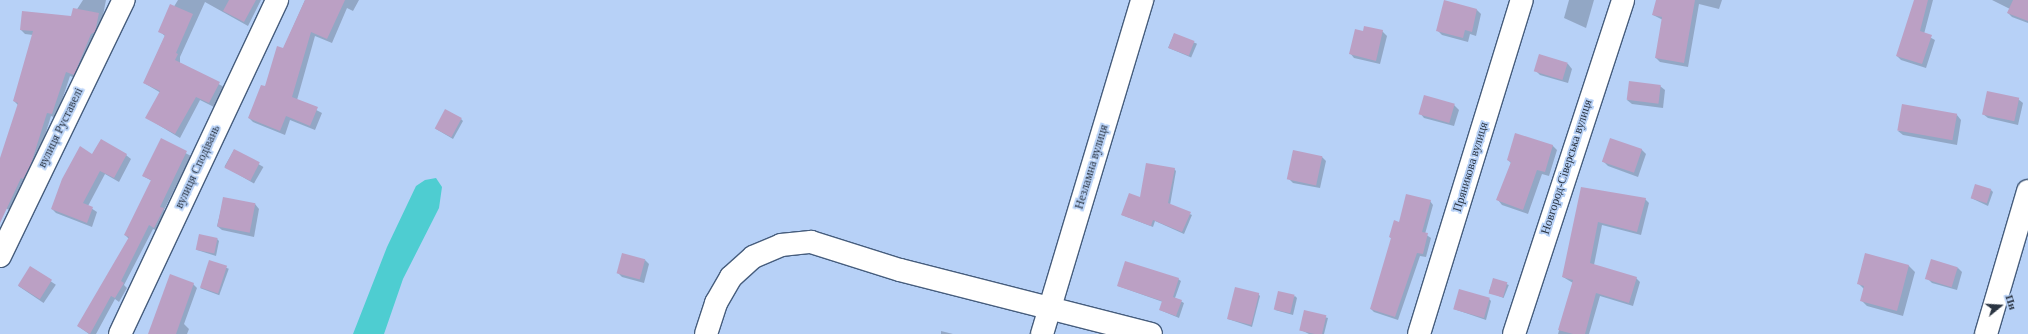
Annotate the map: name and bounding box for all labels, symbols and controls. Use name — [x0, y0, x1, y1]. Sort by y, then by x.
street label: вулиця Руставелі — [35, 86, 87, 170]
street label: Новгород-Сіверська вулиця — [1538, 98, 1596, 236]
street label: Пряникова вулиця — [1450, 120, 1492, 214]
street label: вулиця Сподівань — [172, 123, 224, 211]
street label: Незламна вулиця — [1072, 123, 1112, 211]
north arrow — [1980, 286, 2020, 326]
text: Пн — [2003, 293, 2019, 311]

